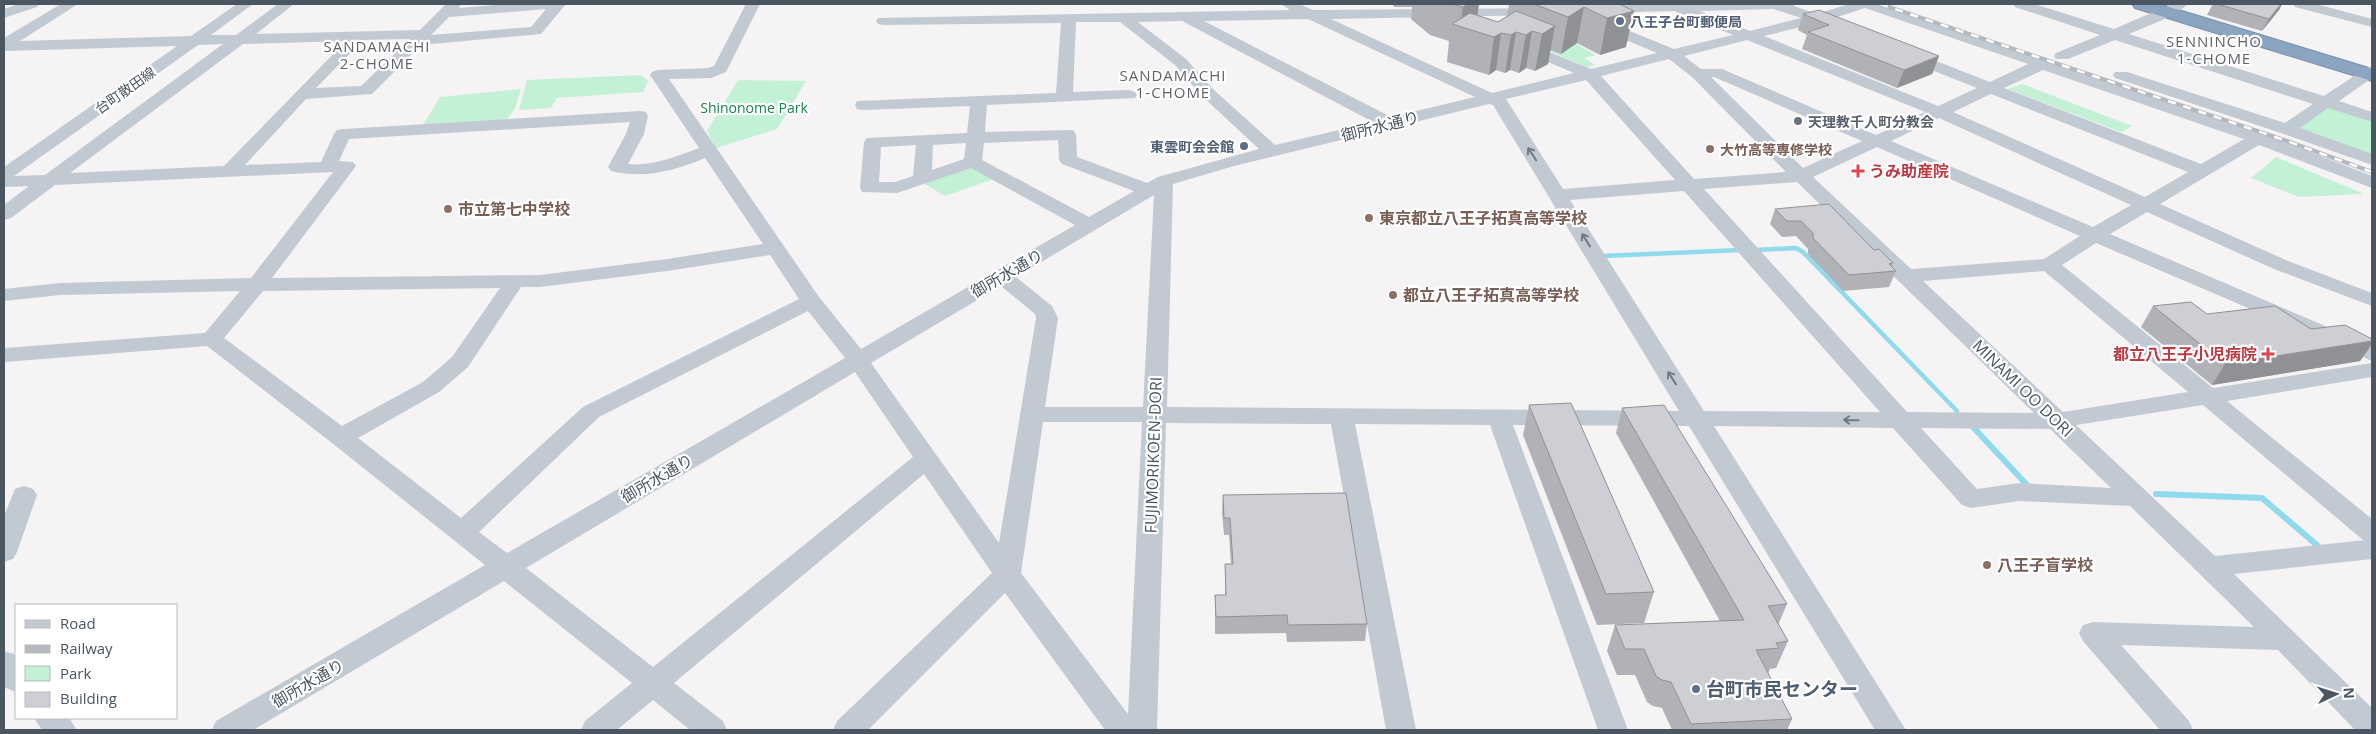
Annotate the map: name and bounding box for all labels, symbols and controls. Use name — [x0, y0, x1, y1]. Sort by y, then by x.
place label: 八王子台町郵便局 — [1630, 12, 1742, 31]
marker: 八王子台町郵便局 — [1614, 15, 1626, 27]
district label: SENNINCHO 1-CHOME — [2166, 31, 2262, 68]
district label: SANDAMACHI 2-CHOME — [323, 36, 431, 73]
street label: 台町散田線 — [91, 62, 159, 118]
district label: SANDAMACHI 1-CHOME — [1119, 65, 1227, 102]
park label: Shinonome Park — [700, 98, 808, 117]
street label: 御所水通り — [1339, 106, 1421, 146]
place label: 天理教千人町分教会 — [1808, 112, 1934, 131]
marker: 天理教千人町分教会 — [1792, 115, 1804, 127]
place label: 東雲町会会館 — [1150, 137, 1234, 156]
marker: 東雲町会会館 — [1238, 140, 1250, 152]
place label: 大竹高等専修学校 — [1720, 140, 1832, 159]
marker: 大竹高等専修学校 — [1704, 143, 1716, 155]
one-way arrow — [1527, 147, 1538, 161]
place label: うみ助産院 — [1869, 160, 1949, 182]
marker: うみ助産院 — [1851, 164, 1865, 178]
place label: 市立第七中学校 — [458, 198, 570, 220]
marker: 市立第七中学校 — [442, 203, 454, 215]
place label: 東京都立八王子拓真高等学校 — [1379, 207, 1587, 229]
marker: 東京都立八王子拓真高等学校 — [1363, 212, 1375, 224]
one-way arrow — [1581, 233, 1591, 247]
street label: 御所水通り — [967, 243, 1047, 303]
place label: 都立八王子拓真高等学校 — [1403, 284, 1579, 306]
marker: 都立八王子拓真高等学校 — [1387, 289, 1399, 301]
street label: MINAMI OO DORI — [1968, 334, 2078, 442]
place label: 都立八王子小児病院 — [2113, 343, 2257, 365]
marker: 都立八王子小児病院 — [2261, 347, 2275, 361]
one-way arrow — [1667, 371, 1677, 385]
street label: FUJIMORIKOEN-DORI — [1139, 376, 1167, 534]
one-way arrow — [1843, 415, 1860, 425]
street label: 御所水通り — [617, 448, 697, 508]
place label: 八王子盲学校 — [1997, 554, 2093, 576]
marker: 八王子盲学校 — [1981, 559, 1993, 571]
legend — [15, 604, 178, 719]
text: Road — [60, 613, 96, 633]
text: Railway — [60, 638, 113, 658]
street label: 御所水通り — [268, 653, 348, 713]
text: Park — [60, 663, 91, 683]
north arrow — [2311, 669, 2361, 719]
place label: 台町市民センター — [1706, 676, 1858, 702]
marker: 台町市民センター — [1690, 683, 1702, 695]
text: N — [2340, 687, 2359, 699]
text: Building — [60, 688, 117, 708]

